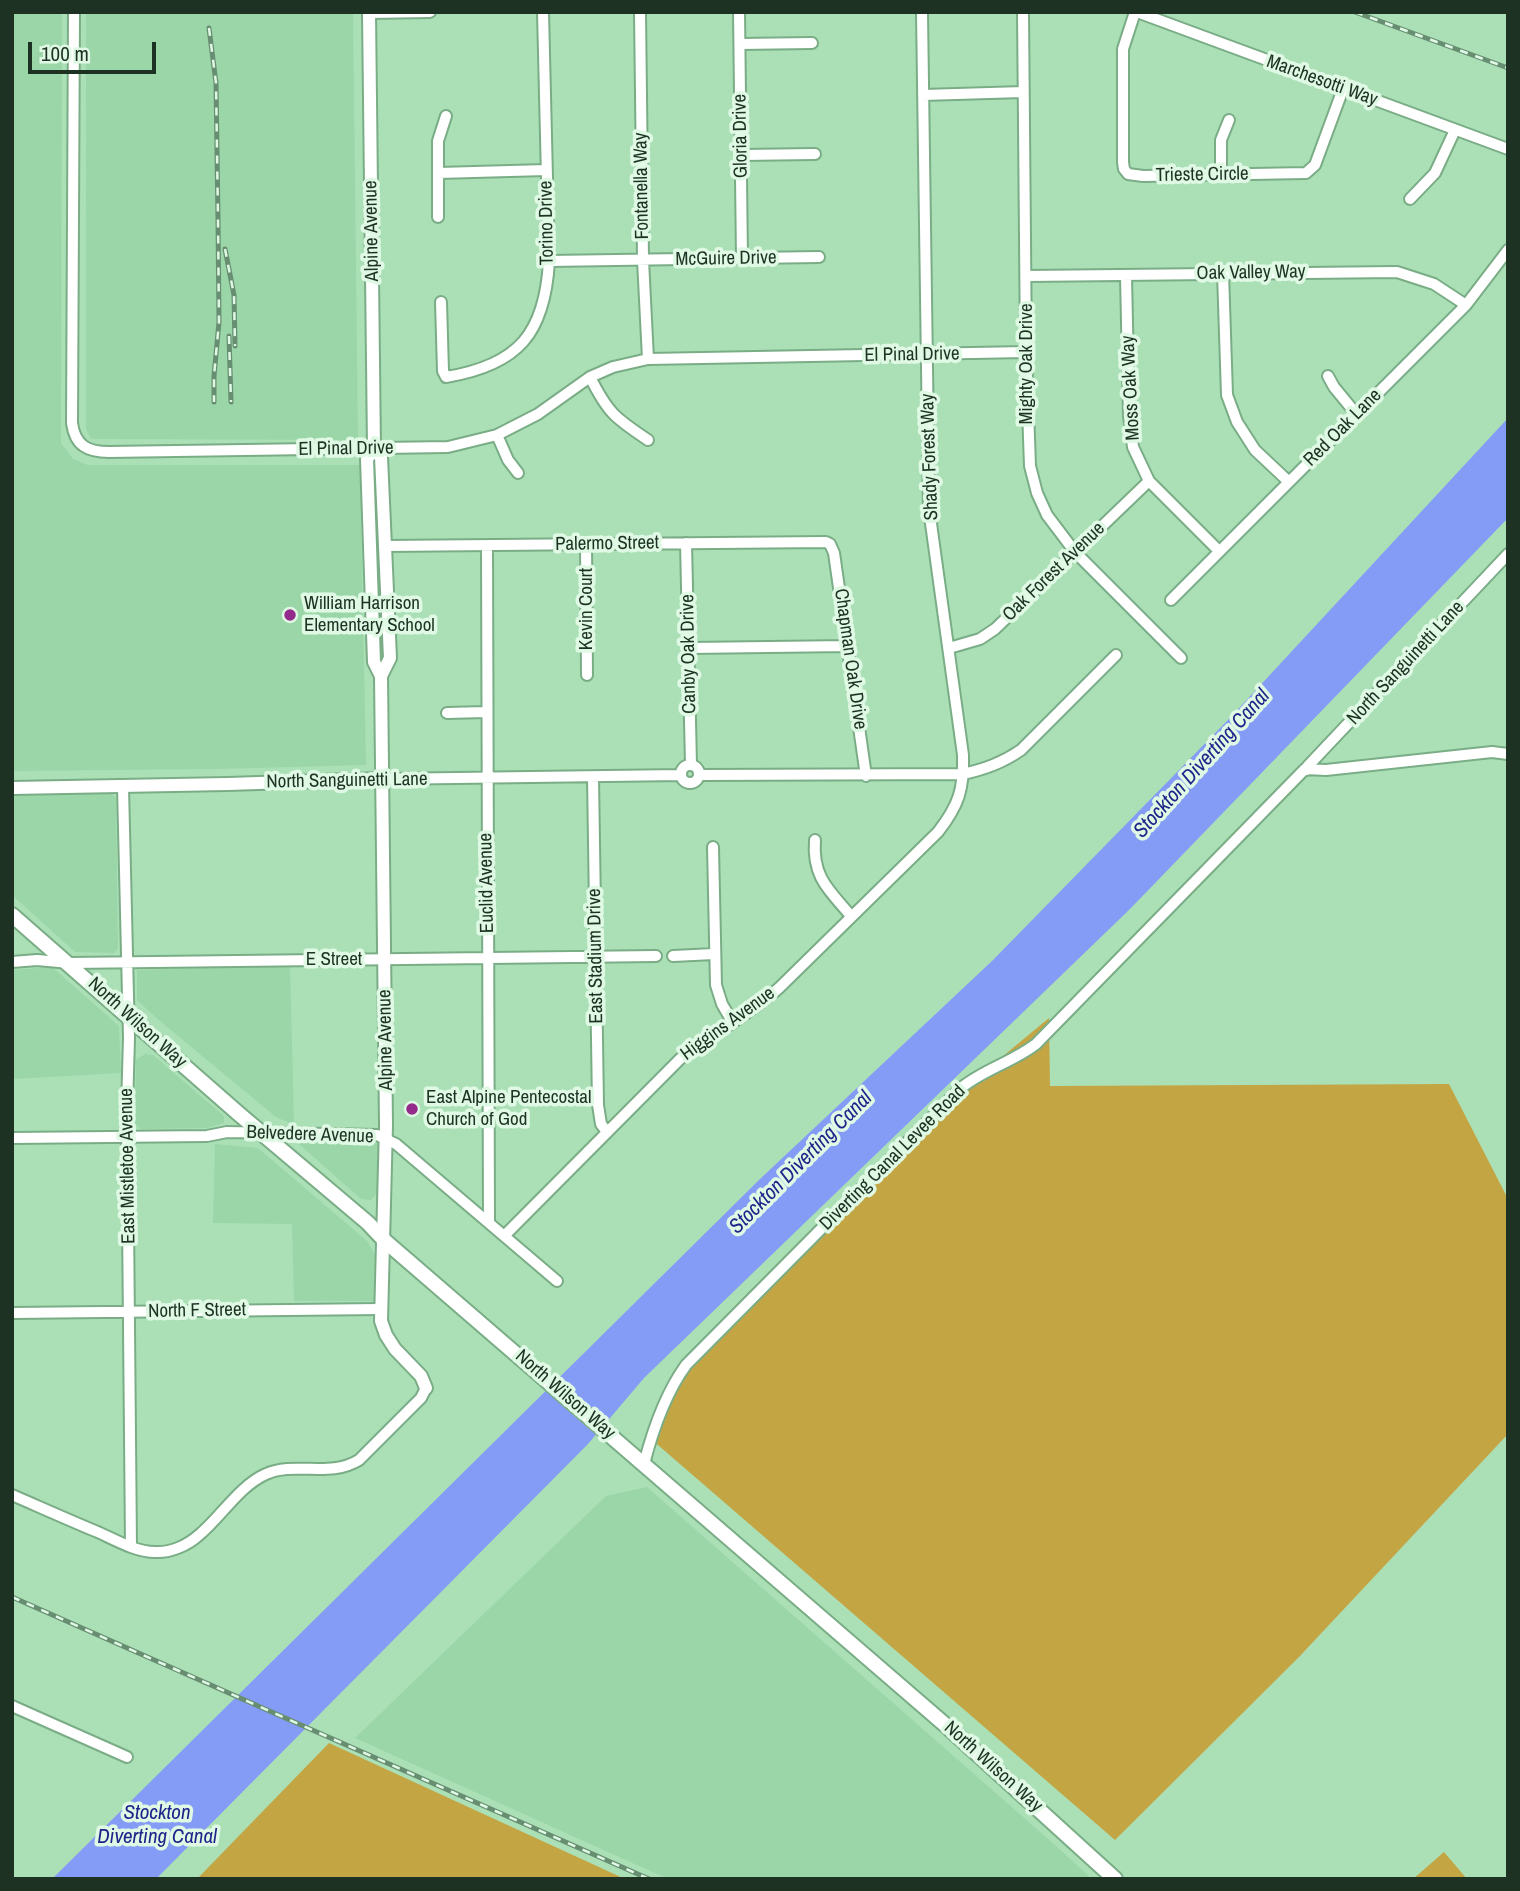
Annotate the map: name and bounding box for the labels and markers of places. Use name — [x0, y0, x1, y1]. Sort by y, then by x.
place label: William Harrison Elementary School — [304, 593, 435, 637]
marker: William Harrison Elementary School — [282, 607, 298, 623]
place label: East Alpine Pentecostal Church of God — [426, 1087, 591, 1131]
marker: East Alpine Pentecostal Church of God — [404, 1101, 420, 1117]

